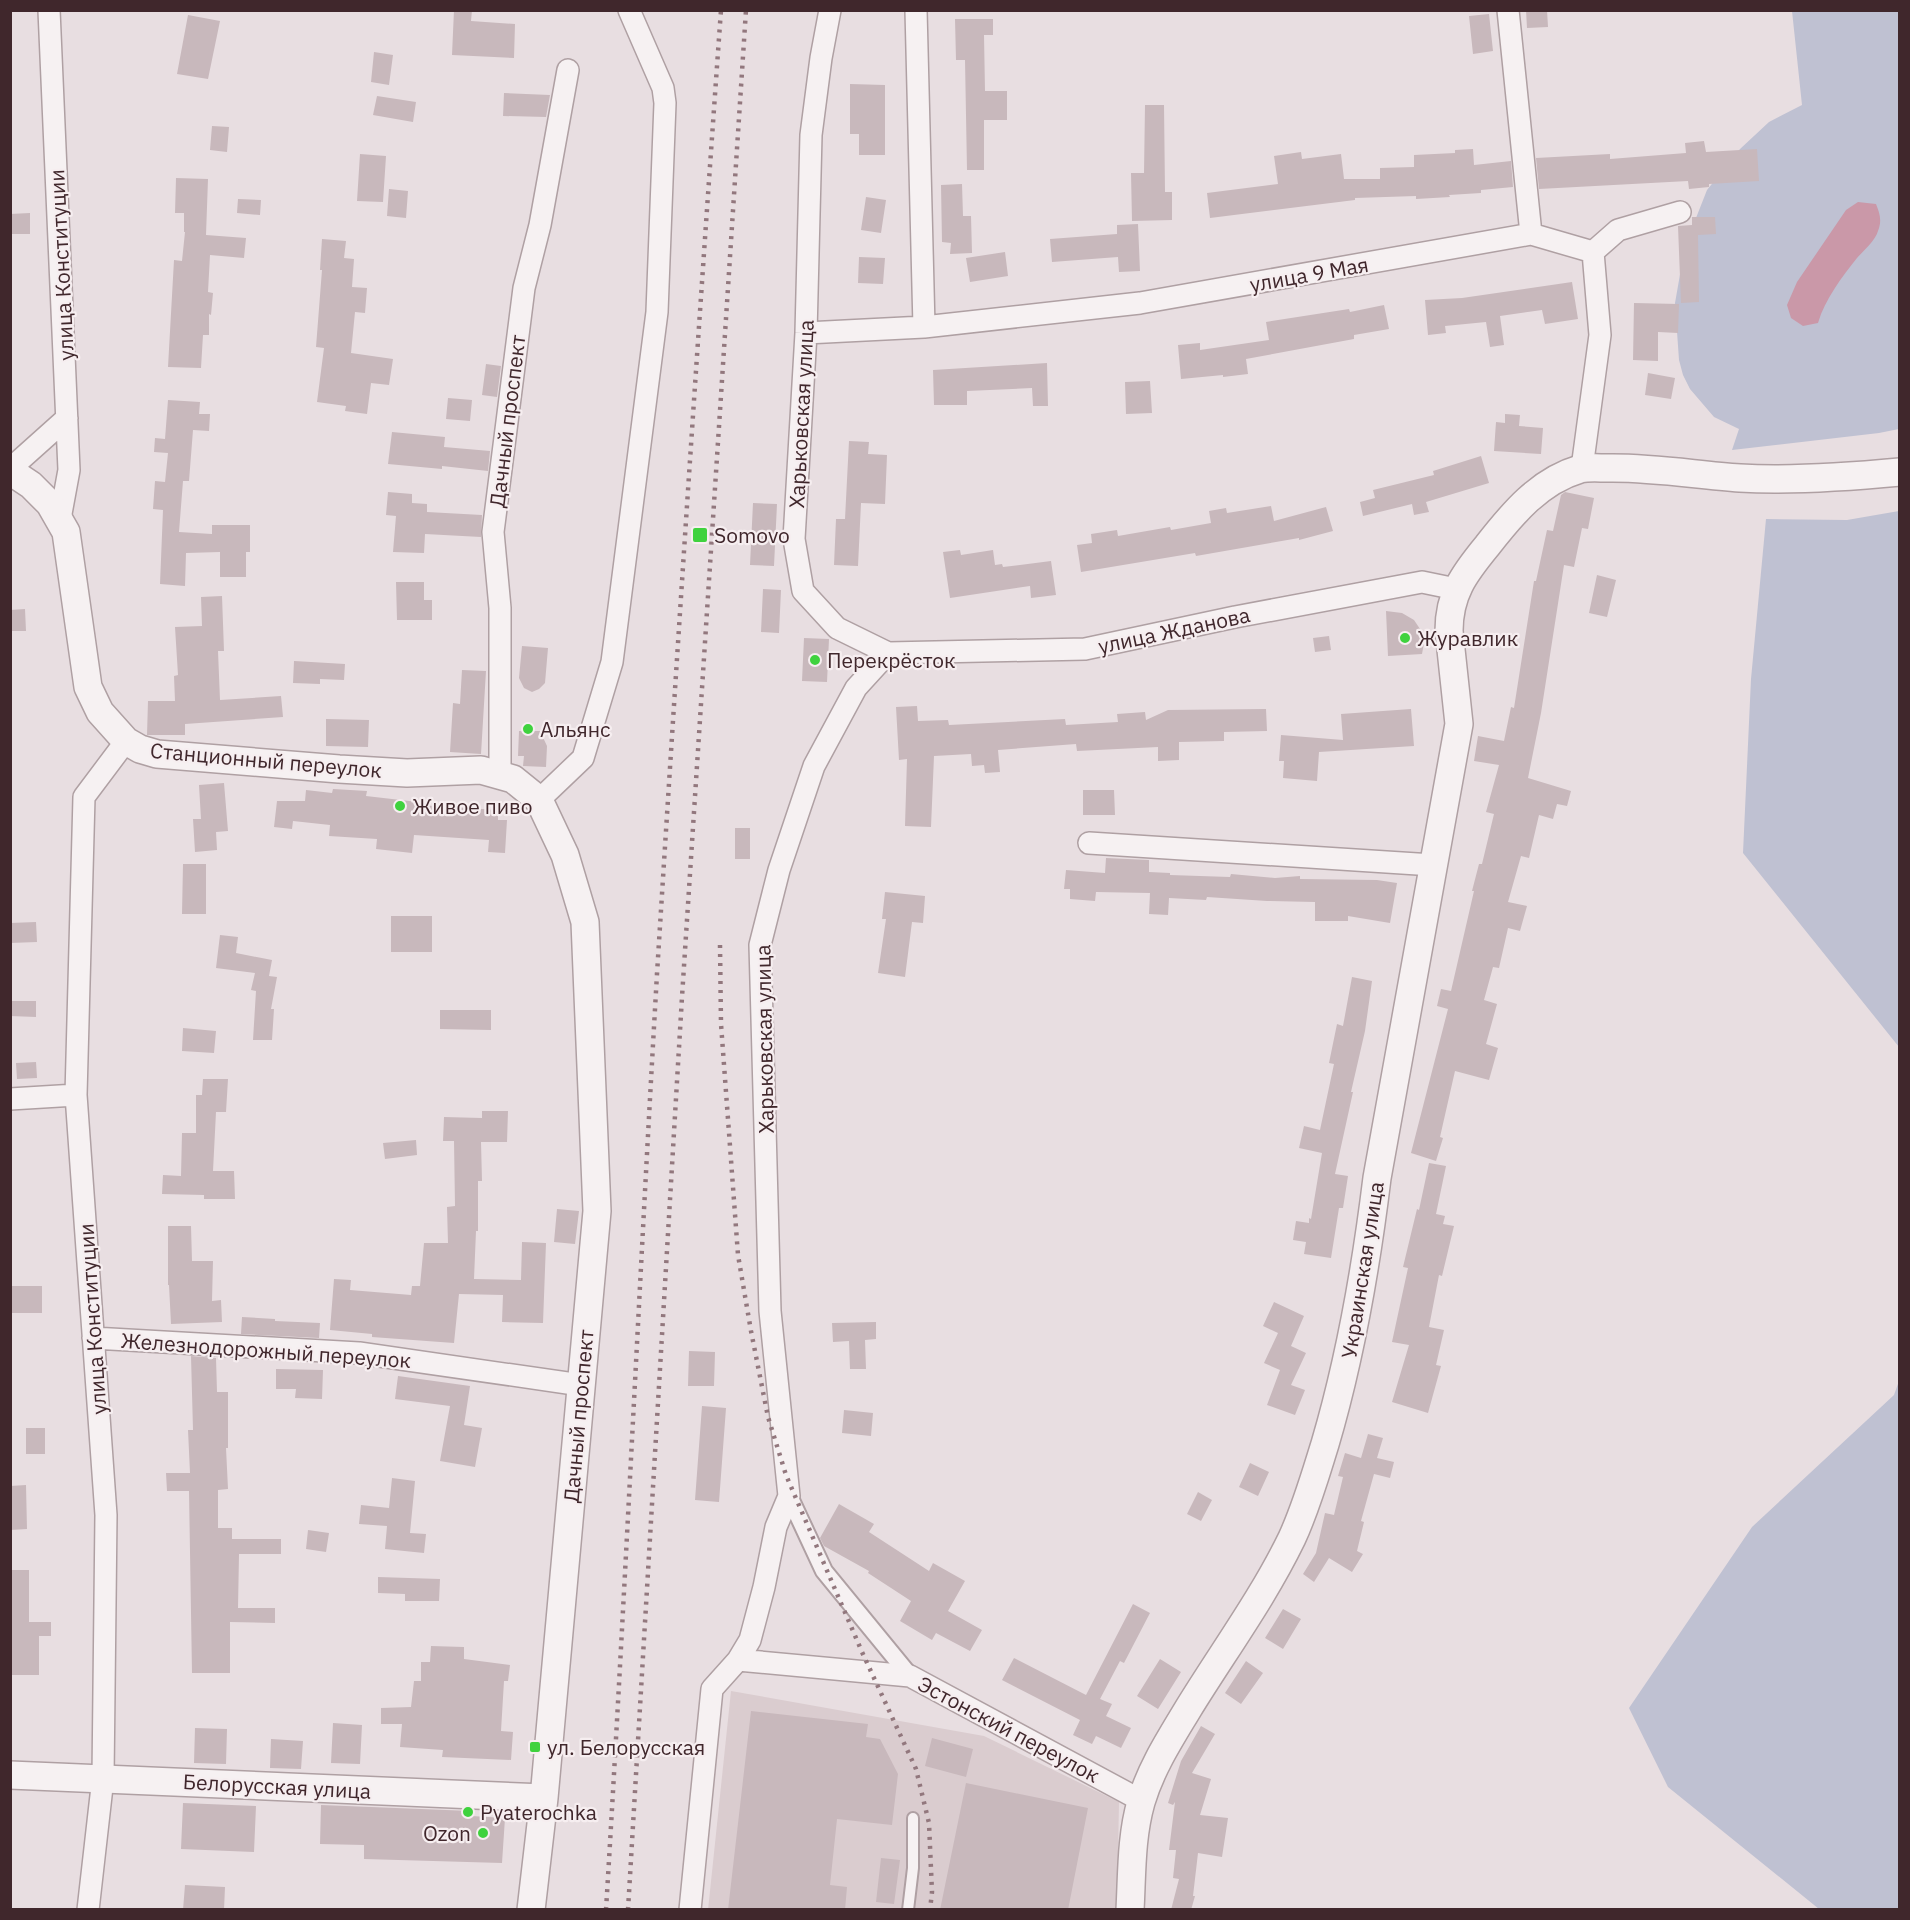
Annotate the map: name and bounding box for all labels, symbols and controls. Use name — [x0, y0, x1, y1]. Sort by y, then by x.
street label: улица Конституции — [42, 169, 80, 361]
street label: улица 9 Мая — [1247, 250, 1371, 298]
street label: Харьковская улица — [782, 319, 820, 509]
street label: Дачный проспект — [483, 333, 531, 509]
place label: Somovo — [714, 521, 790, 549]
marker: Somovo — [691, 526, 709, 544]
street label: улица Жданова — [1095, 600, 1253, 660]
place label: Журавлик — [1417, 624, 1518, 652]
marker: Журавлик — [1398, 631, 1412, 645]
place label: Перекрёсток — [827, 646, 956, 674]
marker: Перекрёсток — [808, 653, 822, 667]
place label: Альянс — [540, 715, 611, 743]
marker: Альянс — [521, 722, 535, 736]
street label: Станционный переулок — [149, 736, 383, 784]
place label: Живое пиво — [412, 792, 533, 820]
marker: Живое пиво — [393, 799, 407, 813]
street label: Харьковская улица — [748, 944, 780, 1134]
street label: Украинская улица — [1334, 1179, 1390, 1361]
street label: улица Конституции — [71, 1223, 113, 1415]
street label: Железнодорожный переулок — [120, 1326, 412, 1374]
street label: Дачный проспект — [556, 1328, 600, 1504]
street label: Эстонский переулок — [913, 1669, 1105, 1789]
place label: ул. Белорусская — [547, 1733, 705, 1761]
marker: ул. Белорусская — [528, 1740, 542, 1754]
street label: Белорусская улица — [182, 1767, 372, 1805]
place label: Pyaterochka — [480, 1798, 597, 1826]
marker: Pyaterochka — [461, 1805, 475, 1819]
place label: Ozon — [423, 1819, 471, 1847]
marker: Ozon — [476, 1826, 490, 1840]

